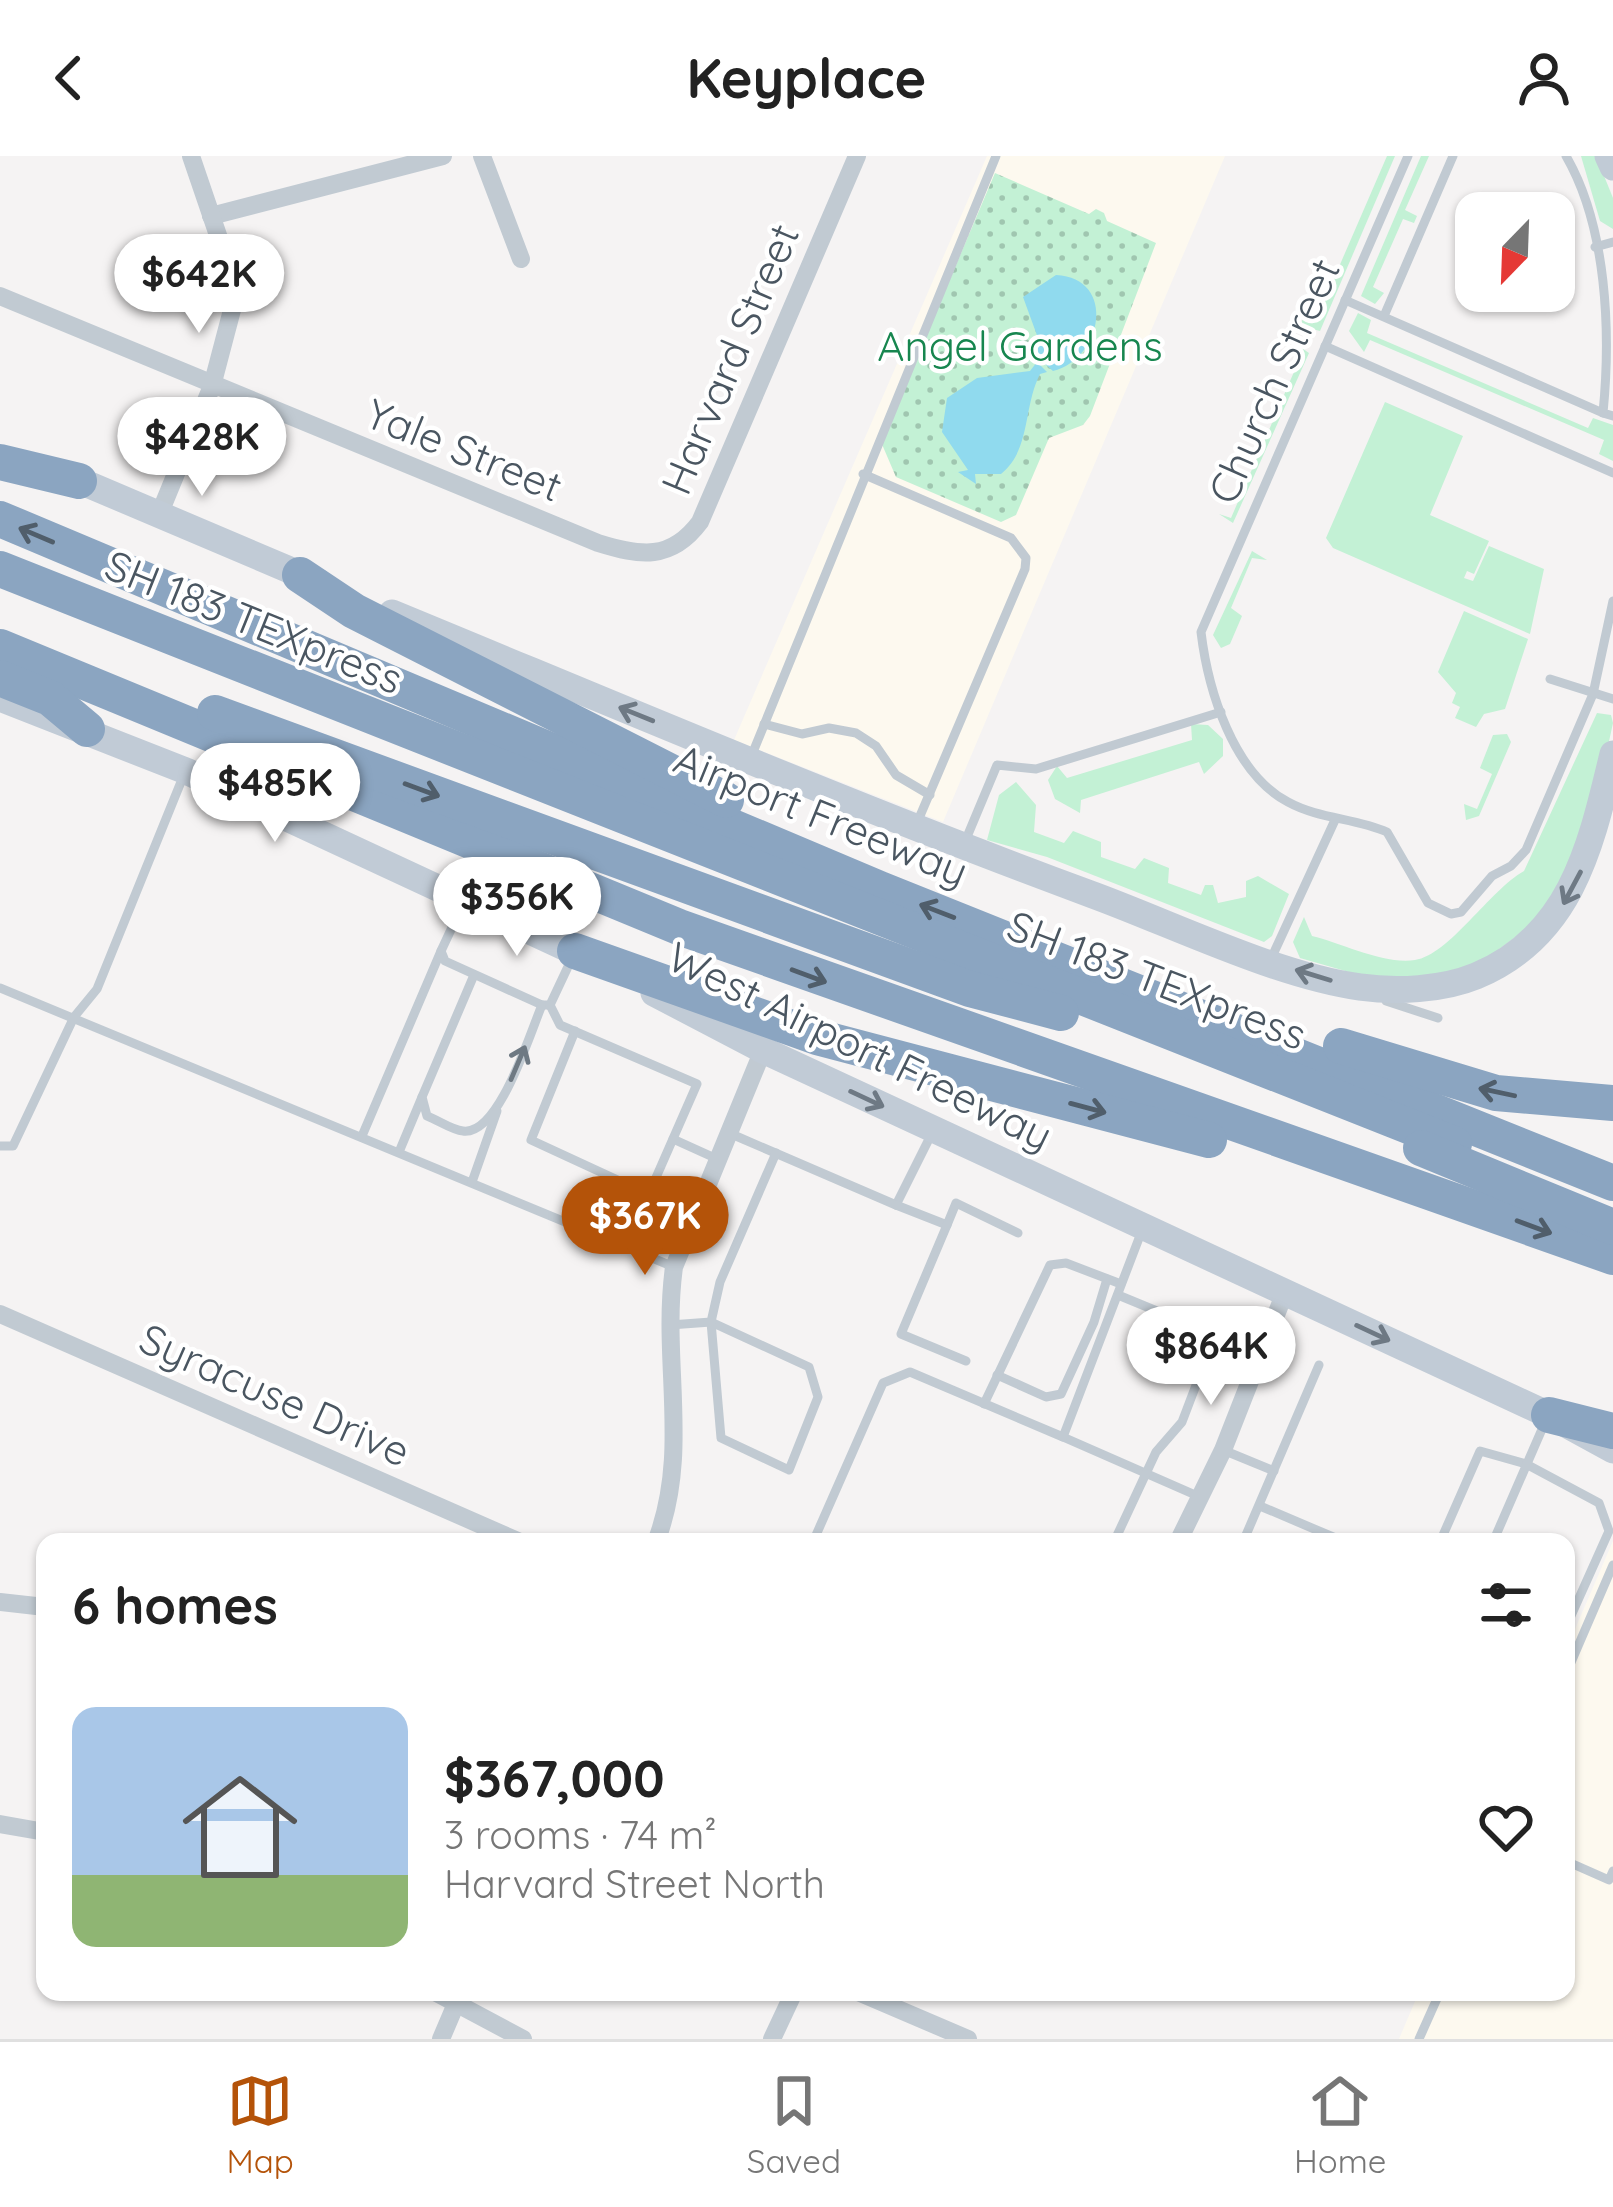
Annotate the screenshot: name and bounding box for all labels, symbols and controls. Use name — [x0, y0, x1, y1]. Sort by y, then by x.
text: Keyplace — [687, 44, 926, 112]
icon: back — [36, 45, 102, 111]
icon: person — [1511, 45, 1577, 111]
north arrow — [1455, 192, 1575, 312]
map controls — [1455, 192, 1575, 312]
street label: Harvard Street — [649, 216, 810, 502]
pin: $642K — [115, 234, 283, 336]
text: $642K — [141, 248, 257, 297]
street label: Church Street — [1196, 250, 1351, 511]
park label: Angel Gardens — [877, 319, 1163, 372]
street label: Yale Street — [358, 386, 570, 513]
pin: $428K — [118, 397, 286, 499]
text: $428K — [144, 411, 260, 460]
one-way arrow — [18, 523, 55, 544]
street label: SH 183 TEXpress — [98, 538, 410, 705]
one-way arrow — [618, 702, 655, 723]
street label: Airport Freeway — [667, 731, 976, 898]
pin: $485K — [191, 743, 359, 845]
text: $485K — [217, 757, 333, 806]
one-way arrow — [403, 781, 440, 802]
pin: $356K — [433, 857, 601, 959]
one-way arrow — [1560, 869, 1583, 904]
text: $356K — [460, 871, 574, 920]
street label: SH 183 TEXpress — [1000, 898, 1314, 1061]
one-way arrow — [919, 899, 956, 921]
street label: West Airport Freeway — [659, 929, 1061, 1162]
one-way arrow — [1295, 963, 1333, 985]
one-way arrow — [789, 966, 826, 988]
one-way arrow — [508, 1046, 530, 1082]
one-way arrow — [1478, 1080, 1517, 1102]
one-way arrow — [848, 1089, 884, 1111]
one-way arrow — [1068, 1099, 1106, 1121]
pin: $367K — [561, 1176, 729, 1278]
text: $367K — [589, 1190, 701, 1239]
one-way arrow — [1515, 1218, 1552, 1240]
pin: $864K — [1127, 1306, 1295, 1408]
street label: Syracuse Drive — [132, 1311, 419, 1478]
text: $864K — [1154, 1320, 1268, 1369]
one-way arrow — [1354, 1324, 1390, 1346]
icon: filters — [1473, 1572, 1539, 1638]
text: 6 homes — [72, 1573, 278, 1637]
text: $367,000 — [444, 1746, 664, 1810]
icon: home — [168, 1755, 312, 1899]
icon: heart — [1473, 1794, 1539, 1860]
text: 3 rooms · 74 m² — [444, 1810, 717, 1859]
text: Harvard Street North — [444, 1859, 825, 1908]
tab: Map — [227, 2068, 294, 2181]
tab: Saved — [747, 2068, 841, 2181]
tab: Home — [1294, 2068, 1386, 2181]

